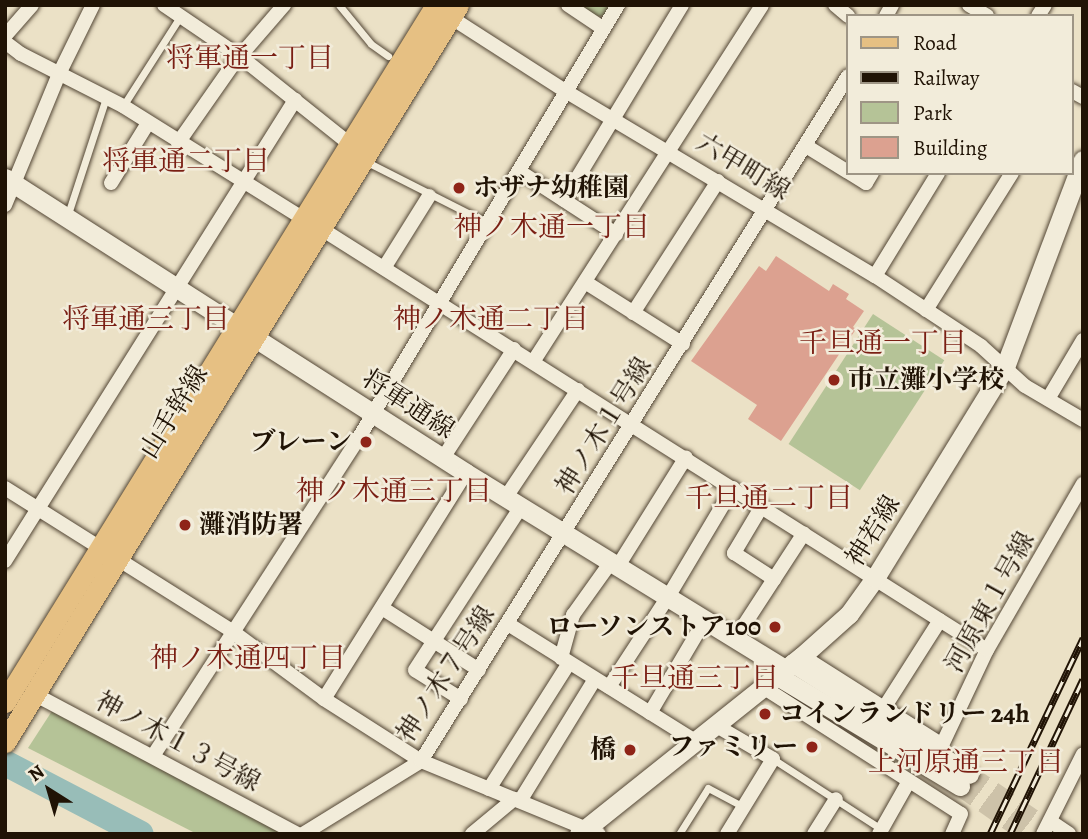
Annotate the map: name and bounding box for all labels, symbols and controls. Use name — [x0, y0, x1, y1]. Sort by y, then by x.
legend — [846, 14, 1074, 175]
text: Road — [913, 29, 957, 57]
district label: 将軍通一丁目 — [166, 41, 334, 75]
text: Railway — [913, 64, 979, 92]
text: Park — [913, 99, 952, 127]
street label: 六甲町線 — [690, 127, 796, 207]
text: Building — [913, 134, 987, 162]
district label: 将軍通二丁目 — [102, 144, 270, 178]
place label: ホザナ幼稚園 — [473, 172, 629, 204]
marker: ホザナ幼稚園 — [451, 180, 467, 196]
district label: 神ノ木通一丁目 — [454, 210, 650, 244]
district label: 将軍通三丁目 — [62, 302, 230, 336]
district label: 神ノ木通二丁目 — [393, 302, 589, 336]
district label: 千旦通一丁目 — [799, 326, 967, 360]
street label: 神ノ木１号線 — [549, 352, 659, 500]
street label: 山手幹線 — [133, 360, 215, 464]
street label: 将軍通線 — [356, 363, 460, 445]
place label: 市立灘小学校 — [848, 364, 1004, 396]
marker: 市立灘小学校 — [826, 372, 842, 388]
place label: ブレーン — [248, 426, 352, 458]
marker: ブレーン — [358, 434, 374, 450]
district label: 神ノ木通三丁目 — [296, 474, 492, 508]
district label: 千旦通二丁目 — [685, 481, 853, 515]
street label: 神若線 — [839, 490, 907, 572]
place label: 灘消防署 — [199, 509, 303, 541]
marker: 灘消防署 — [177, 517, 193, 533]
street label: 河原東１号線 — [939, 526, 1041, 678]
street label: 神ノ木７号線 — [390, 600, 502, 748]
place label: ローソンストア100 — [544, 611, 761, 643]
marker: ローソンストア100 — [767, 619, 783, 635]
district label: 神ノ木通四丁目 — [150, 641, 346, 675]
district label: 千旦通三丁目 — [611, 661, 779, 695]
street label: 神ノ木１３号線 — [90, 686, 266, 798]
place label: コインランドリー 24h — [779, 698, 1030, 730]
marker: コインランドリー 24h — [757, 706, 773, 722]
place label: ファミリー — [668, 731, 798, 763]
place label: 橋 — [590, 734, 616, 766]
marker: ファミリー — [804, 739, 820, 755]
marker: 橋 — [622, 742, 638, 758]
district label: 上河原通三丁目 — [868, 745, 1064, 779]
north arrow — [14, 755, 84, 825]
text: N — [23, 759, 50, 788]

